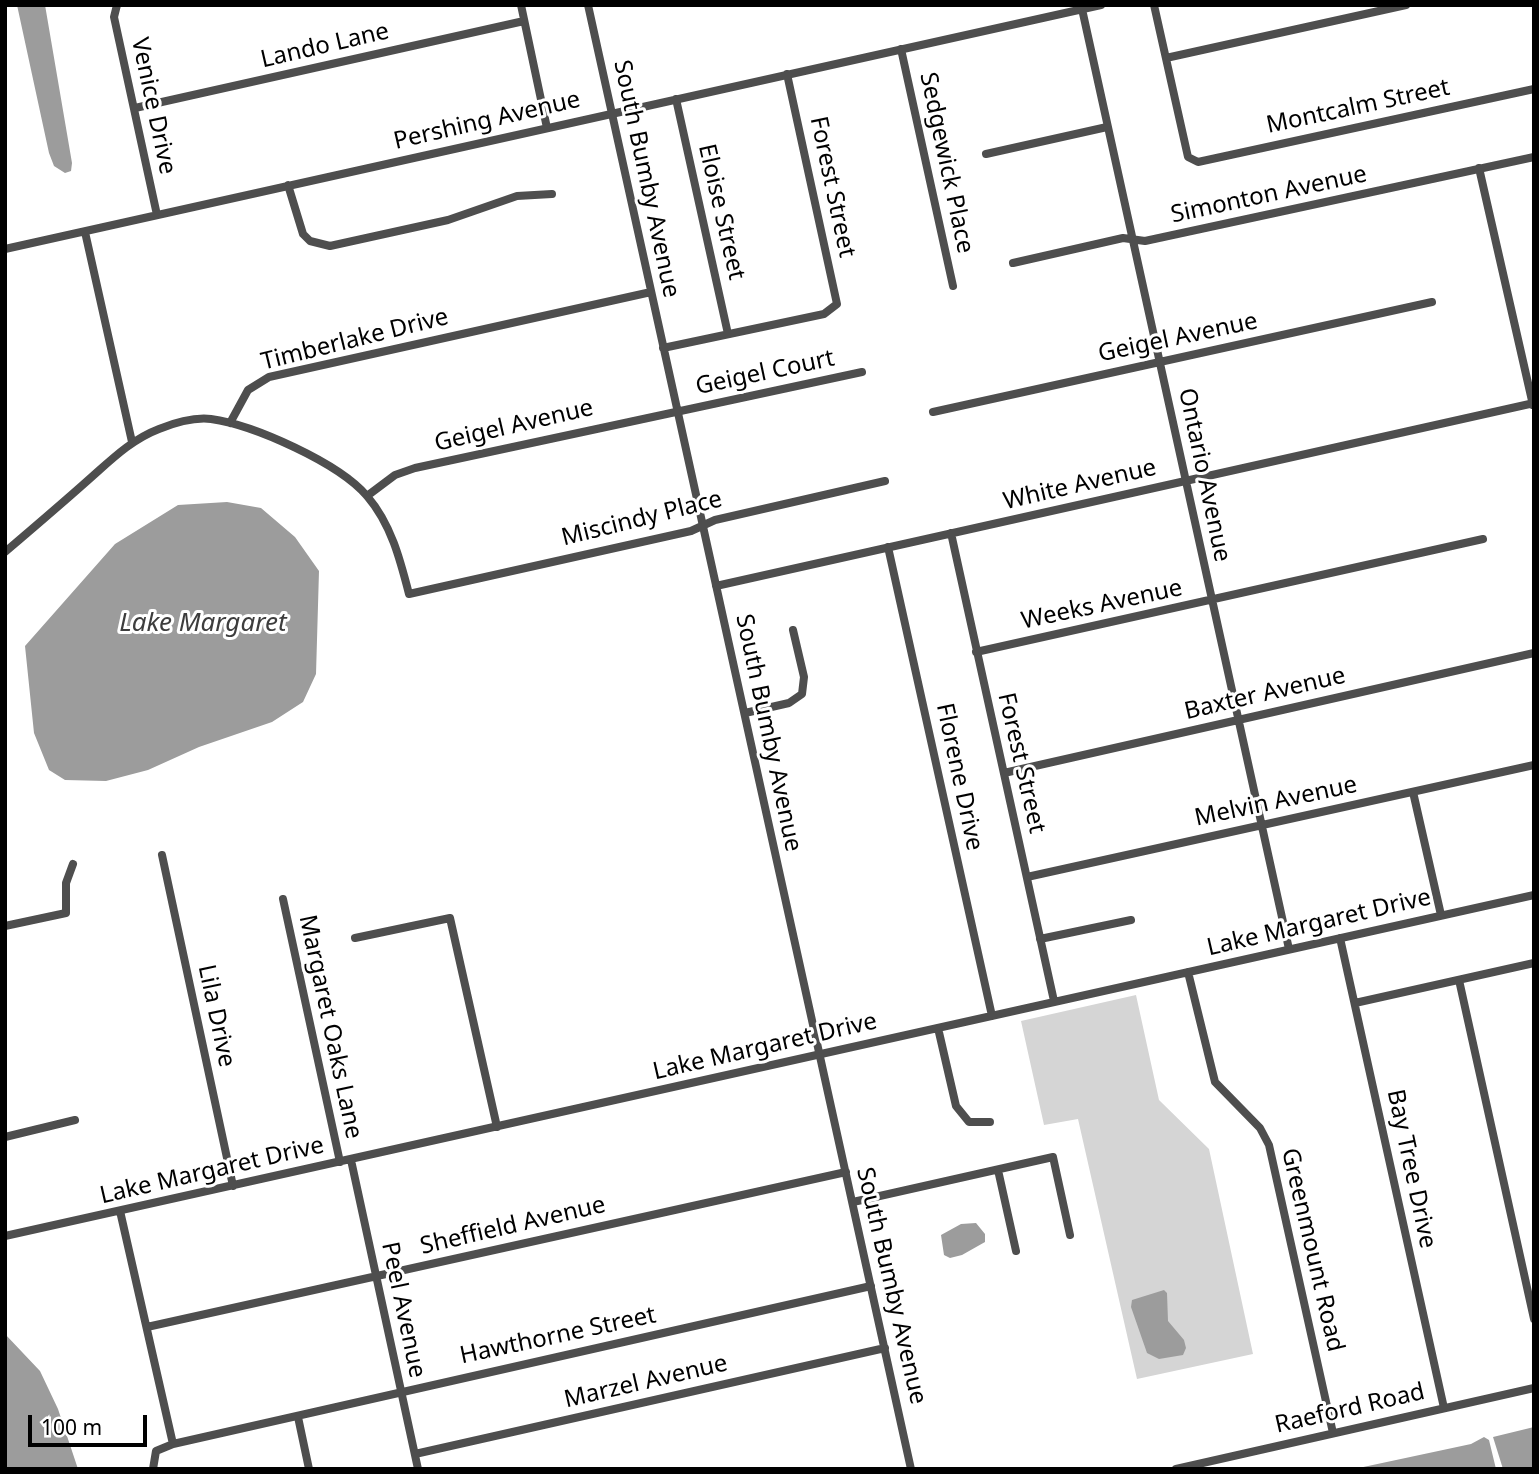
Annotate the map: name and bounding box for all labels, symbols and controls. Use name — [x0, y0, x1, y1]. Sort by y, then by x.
street label: Lando Lane — [258, 17, 392, 75]
street label: Venice Drive — [124, 35, 182, 177]
street label: South Bumby Avenue — [607, 58, 685, 300]
street label: Sedgewick Place — [913, 70, 979, 256]
street label: Montcalm Street — [1264, 74, 1452, 140]
street label: Pershing Avenue — [391, 86, 583, 156]
street label: Forest Street — [803, 114, 861, 260]
street label: Eloise Street — [691, 141, 751, 283]
street label: Simonton Avenue — [1168, 160, 1370, 230]
street label: Timberlake Drive — [258, 303, 452, 377]
street label: Geigel Avenue — [1096, 307, 1260, 369]
street label: Geigel Court — [693, 344, 837, 402]
street label: Ontario Avenue — [1172, 386, 1236, 564]
street label: Geigel Avenue — [432, 394, 596, 458]
street label: White Avenue — [1001, 453, 1159, 517]
street label: Miscindy Place — [559, 485, 725, 553]
street label: Weeks Avenue — [1019, 574, 1185, 636]
water label: Lake Margaret — [119, 608, 287, 640]
street label: South Bumby Avenue — [729, 612, 807, 854]
street label: Baxter Avenue — [1182, 661, 1348, 727]
street label: Forest Street — [991, 690, 1051, 836]
street label: Florene Drive — [929, 701, 989, 853]
street label: Melvin Avenue — [1192, 771, 1360, 833]
street label: Lake Margaret Drive — [1204, 883, 1434, 963]
street label: Margaret Oaks Lane — [292, 912, 368, 1142]
street label: Lila Drive — [191, 962, 241, 1070]
street label: Lake Margaret Drive — [650, 1007, 880, 1087]
street label: Bay Tree Drive — [1380, 1087, 1442, 1251]
street label: Lake Margaret Drive — [97, 1131, 327, 1211]
street label: Greenmount Road — [1275, 1145, 1349, 1355]
street label: South Bumby Avenue — [850, 1165, 932, 1407]
street label: Sheffield Avenue — [418, 1191, 608, 1261]
street label: Peel Avenue — [375, 1239, 431, 1381]
street label: Hawthorne Street — [457, 1301, 659, 1371]
street label: Marzel Avenue — [562, 1349, 730, 1415]
street label: Raeford Road — [1272, 1378, 1428, 1440]
scale bar — [32, 1400, 150, 1444]
text: 100 m — [41, 1413, 102, 1441]

